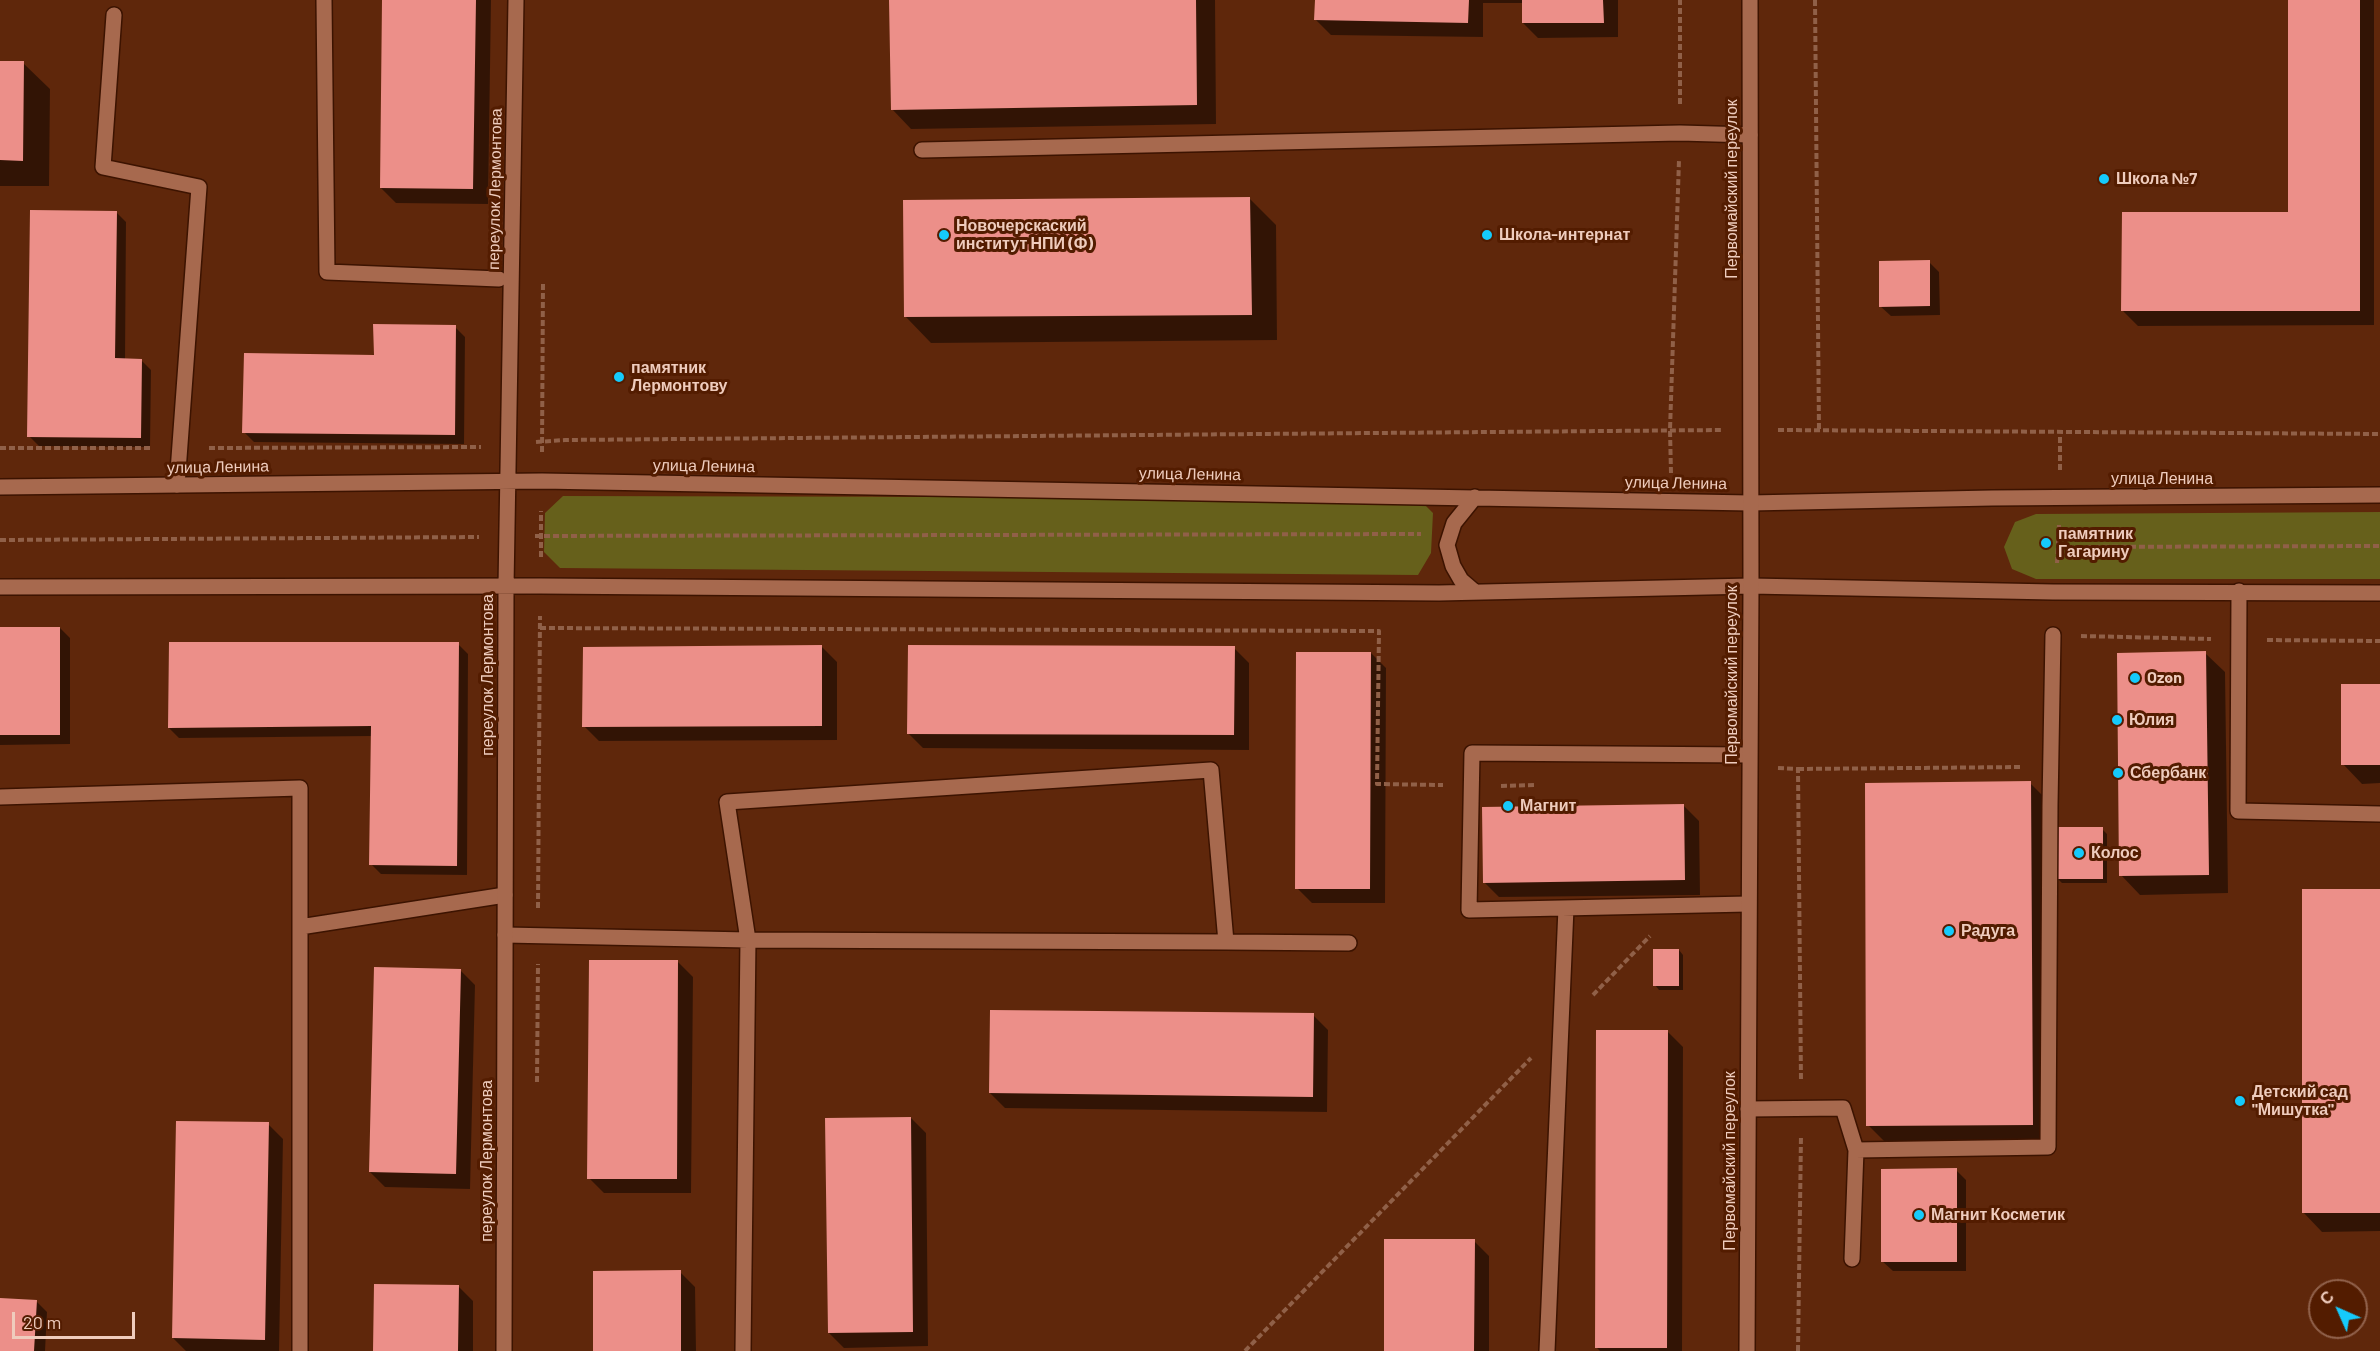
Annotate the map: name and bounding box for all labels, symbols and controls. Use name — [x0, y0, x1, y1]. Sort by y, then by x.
street label: Первомайский переулок — [1722, 99, 1742, 279]
street label: переулок Лермонтова — [484, 108, 506, 270]
place label: Школа №7 — [2116, 169, 2197, 189]
marker: Школа №7 — [2097, 172, 2111, 186]
place label: Новочерскаский институт НПИ (Ф) — [956, 216, 1093, 254]
place label: Школа-интернат — [1499, 225, 1630, 245]
marker: Новочерскаский институт НПИ (Ф) — [937, 228, 951, 242]
marker: Школа-интернат — [1480, 228, 1494, 242]
place label: памятник Лермонтову — [631, 358, 727, 396]
marker: памятник Лермонтову — [612, 370, 626, 384]
street label: улица Ленина — [653, 456, 755, 476]
street label: улица Ленина — [167, 457, 269, 477]
street label: улица Ленина — [1139, 464, 1241, 484]
street label: улица Ленина — [2111, 469, 2213, 489]
street label: улица Ленина — [1625, 473, 1727, 493]
place label: памятник Гагарину — [2058, 524, 2133, 562]
marker: памятник Гагарину — [2039, 536, 2053, 550]
street label: Первомайский переулок — [1722, 585, 1742, 765]
street label: переулок Лермонтова — [478, 594, 498, 756]
place label: Ozon — [2147, 668, 2182, 688]
marker: Ozon — [2128, 671, 2142, 685]
place label: Юлия — [2129, 710, 2174, 730]
marker: Юлия — [2110, 713, 2124, 727]
place label: Сбербанк — [2130, 763, 2206, 783]
marker: Сбербанк — [2111, 766, 2125, 780]
place label: Магнит — [1520, 796, 1576, 816]
marker: Магнит — [1501, 799, 1515, 813]
place label: Колос — [2091, 843, 2139, 863]
marker: Колос — [2072, 846, 2086, 860]
place label: Радуга — [1961, 921, 2015, 941]
marker: Радуга — [1942, 924, 1956, 938]
street label: Первомайский переулок — [1720, 1071, 1740, 1251]
street label: переулок Лермонтова — [477, 1080, 497, 1242]
place label: Детский сад "Мишутка" — [2252, 1082, 2348, 1120]
marker: Детский сад "Мишутка" — [2233, 1094, 2247, 1108]
place label: Магнит Косметик — [1931, 1205, 2065, 1225]
marker: Магнит Косметик — [1912, 1208, 1926, 1222]
north arrow — [2308, 1279, 2368, 1339]
text: С — [2316, 1287, 2337, 1308]
scale bar — [15, 1300, 138, 1338]
text: 20 m — [23, 1311, 61, 1333]

